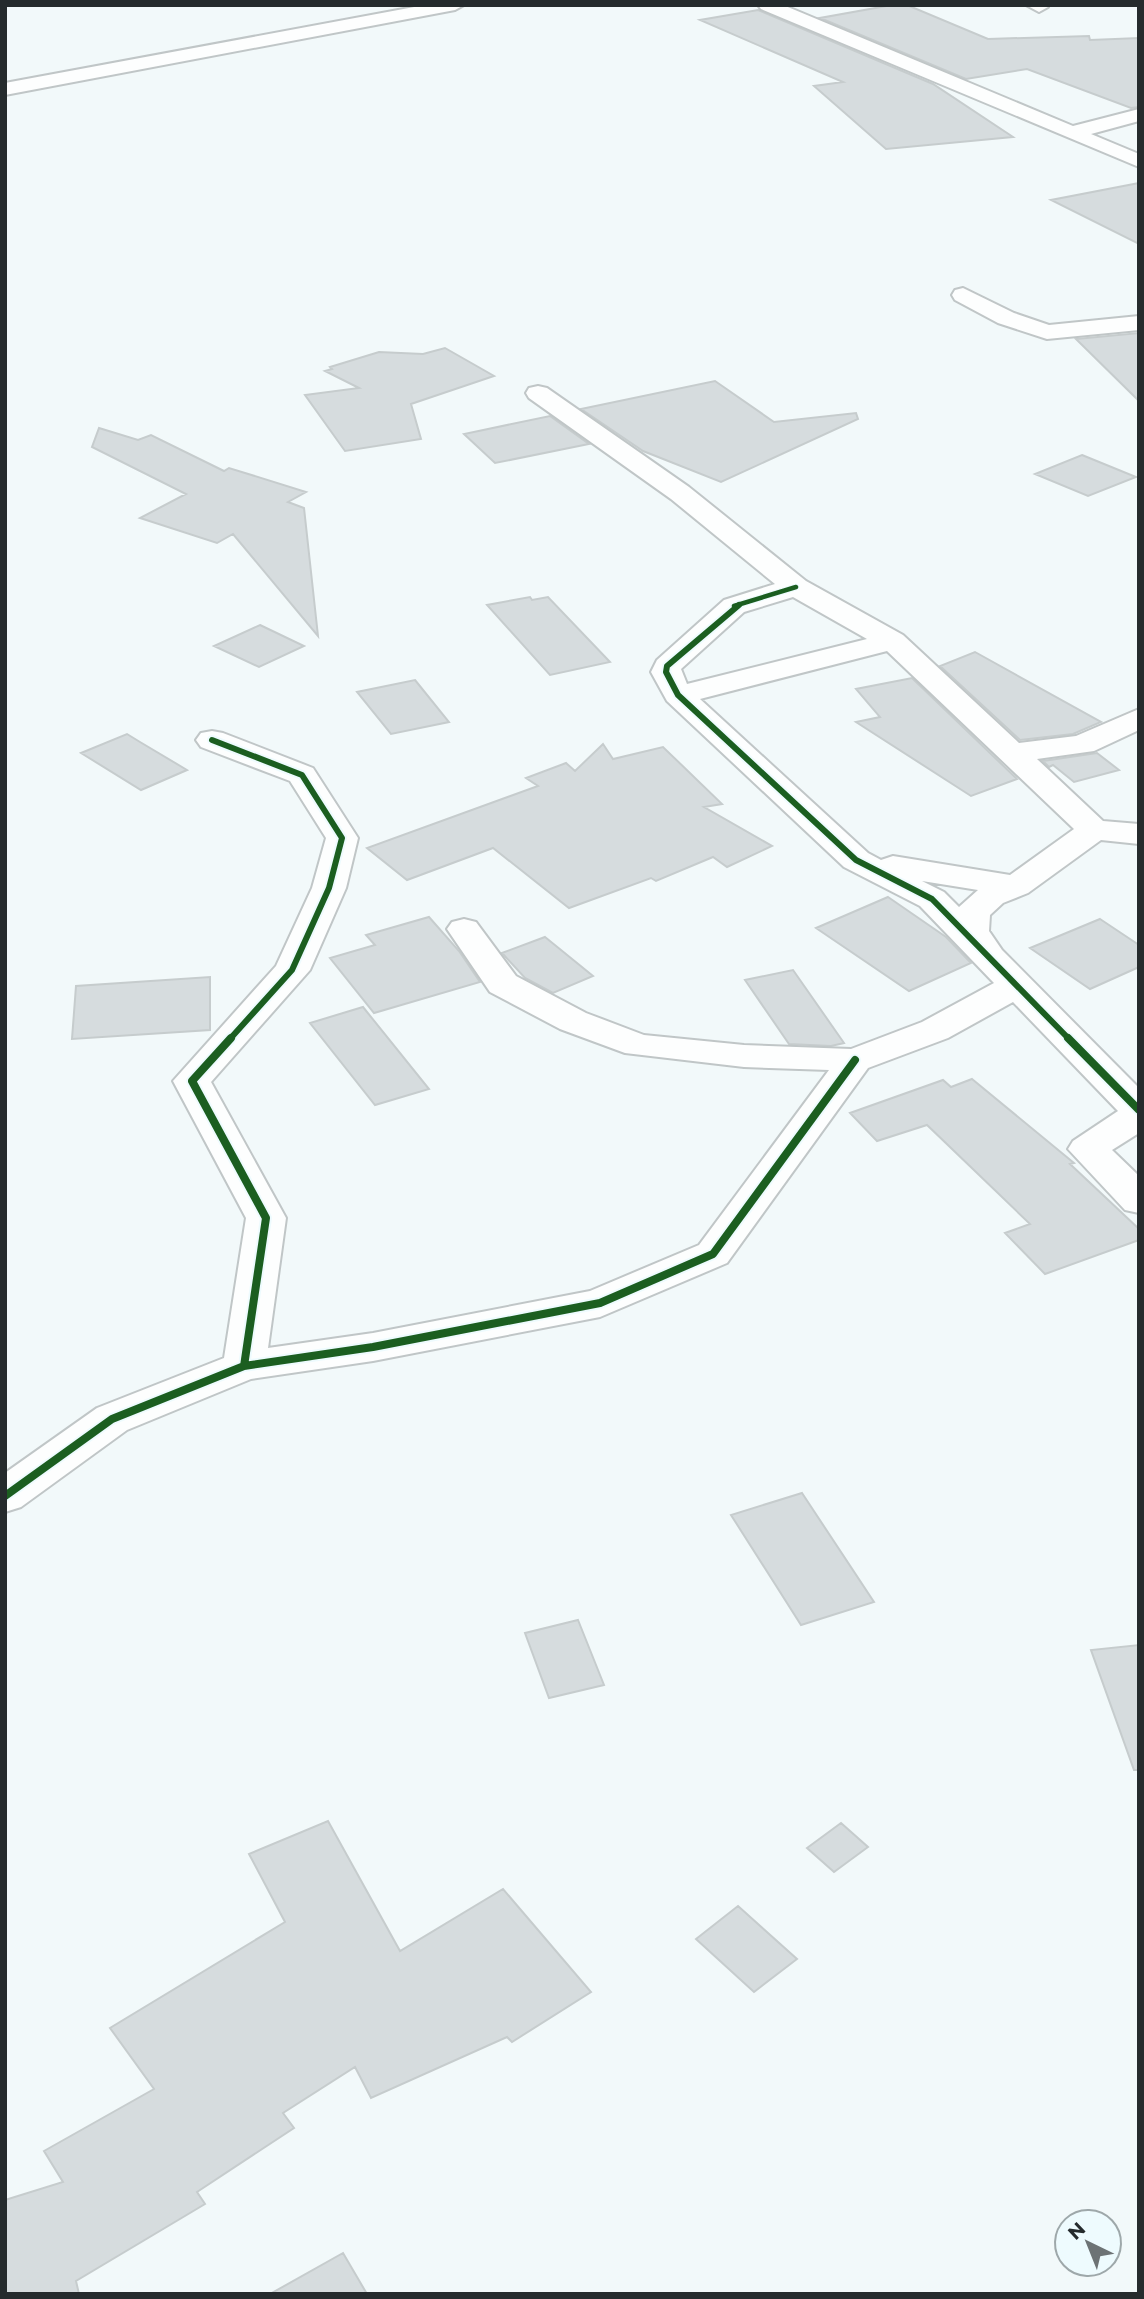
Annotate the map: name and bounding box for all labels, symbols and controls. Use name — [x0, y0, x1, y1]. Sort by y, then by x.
north arrow — [1053, 2208, 1123, 2278]
text: N — [1063, 2217, 1090, 2245]

